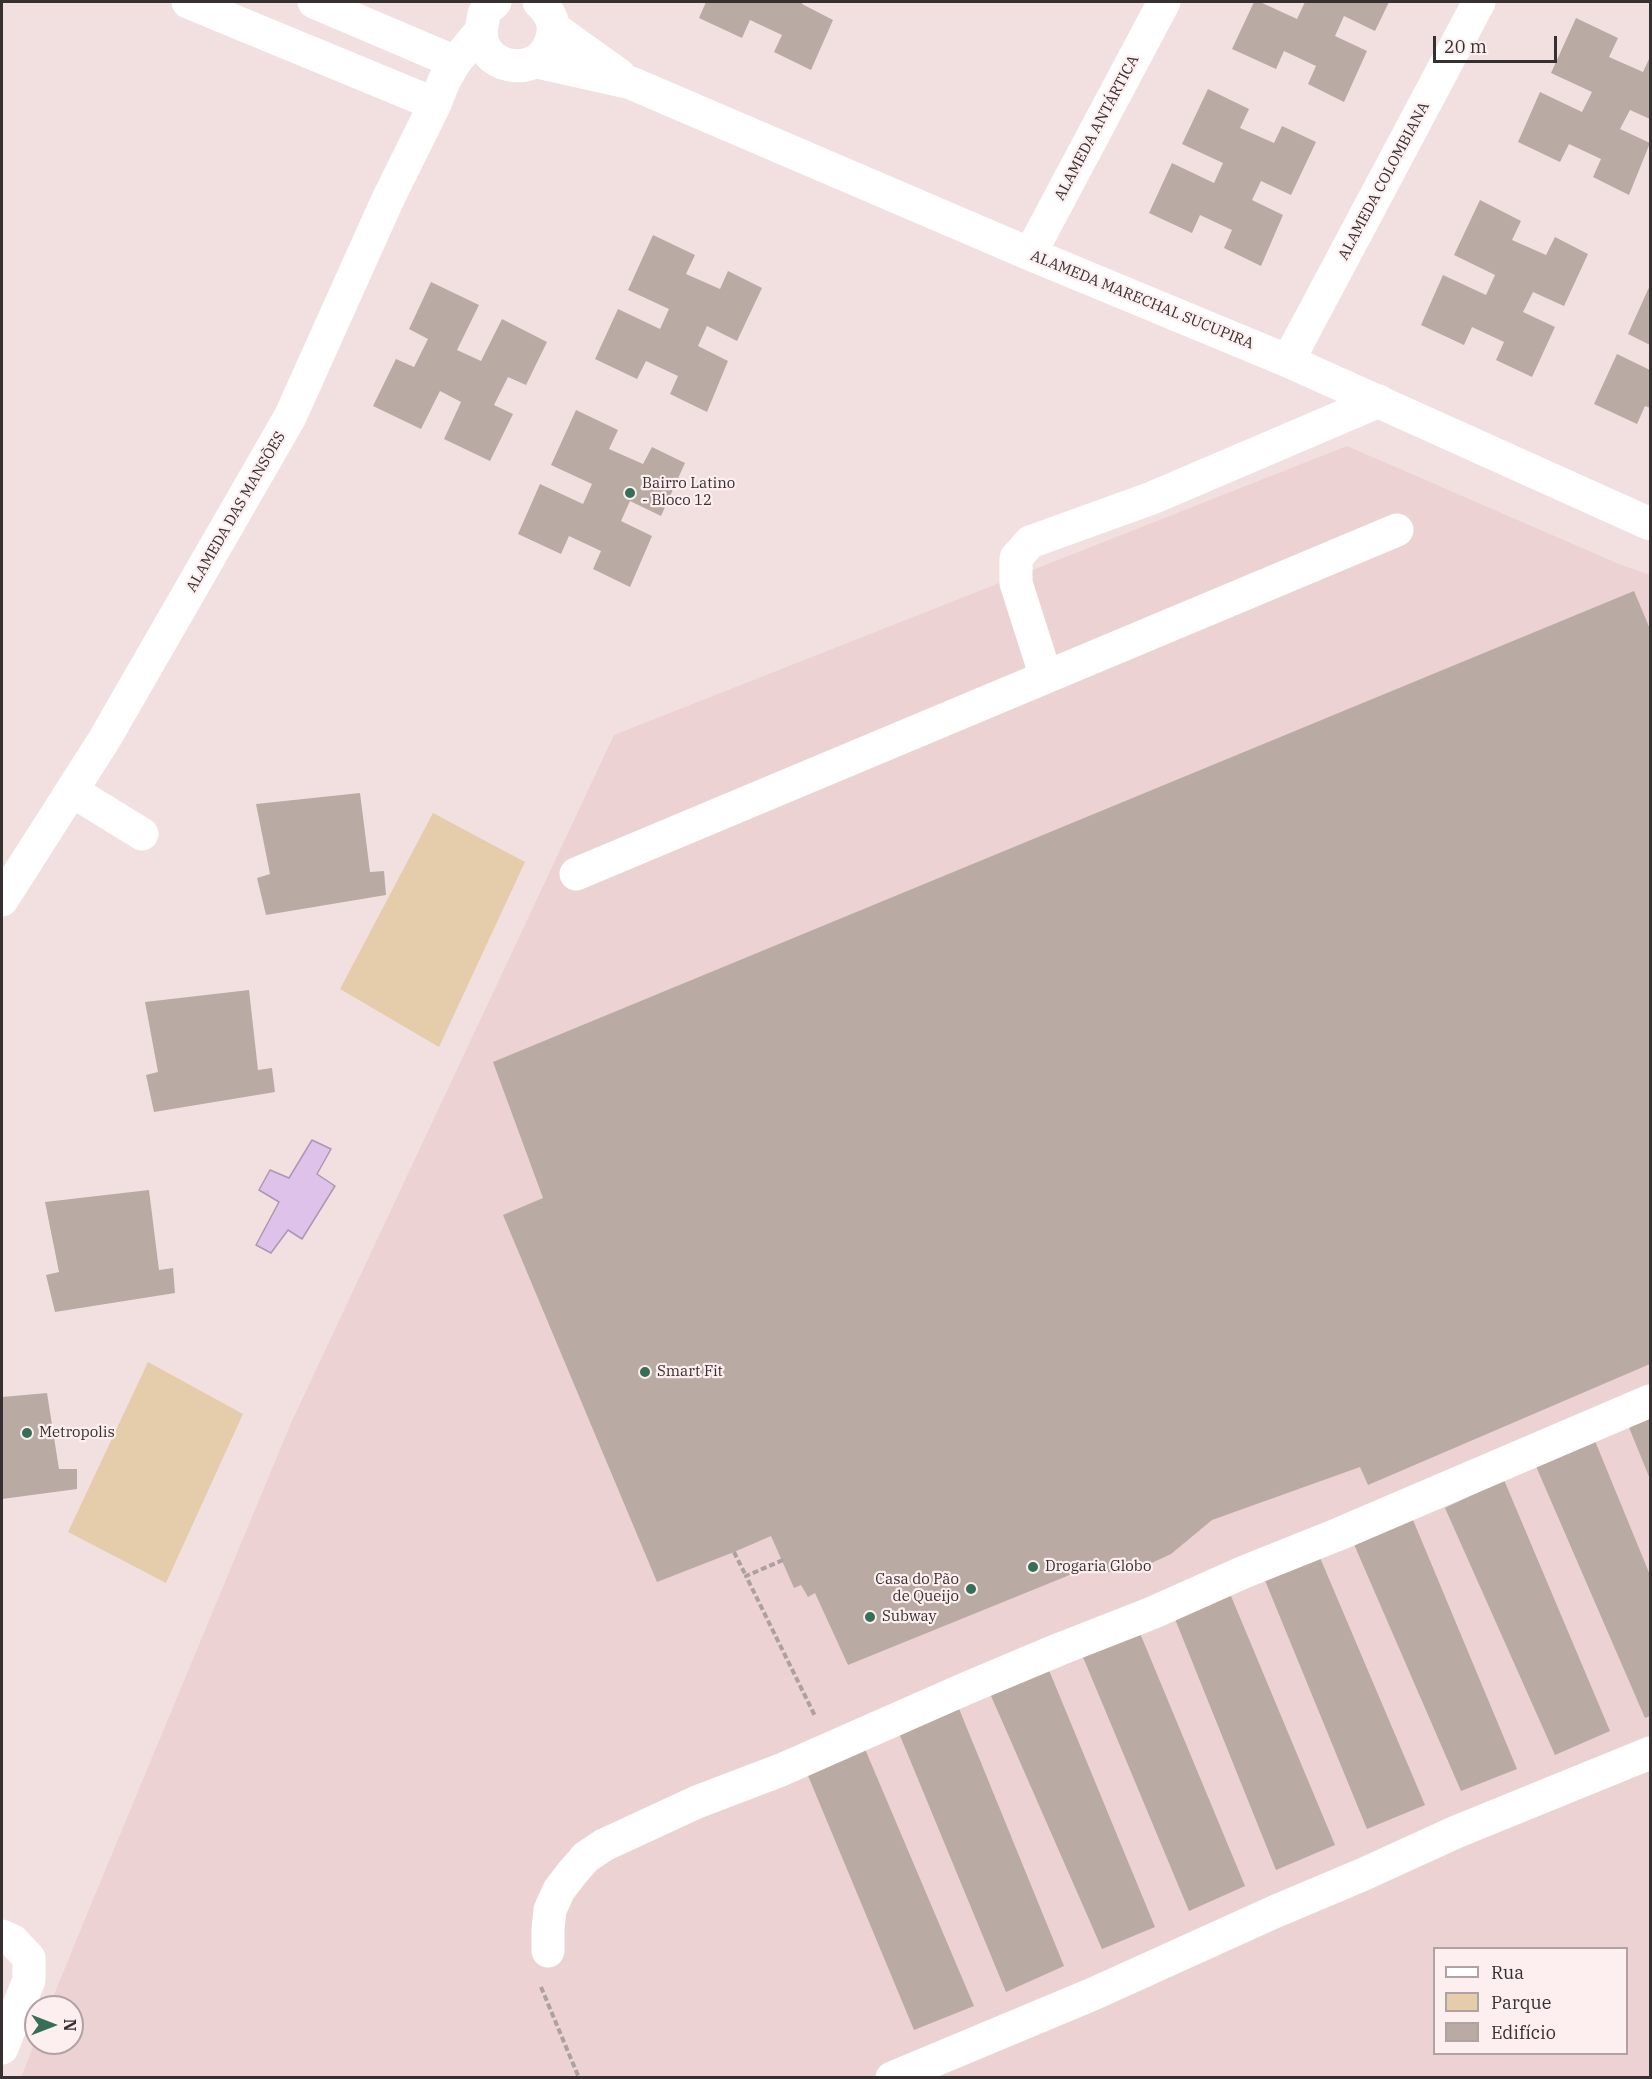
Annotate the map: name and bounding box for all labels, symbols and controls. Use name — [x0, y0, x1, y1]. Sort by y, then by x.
scale bar — [1436, 24, 1560, 62]
text: 20 m — [1444, 35, 1487, 58]
street label: ALAMEDA ANTÁRTICA — [1051, 52, 1143, 204]
street label: ALAMEDA COLOMBIANA — [1335, 99, 1433, 263]
street label: ALAMEDA MARECHAL SUCUPIRA — [1028, 247, 1256, 353]
street label: ALAMEDA DAS MANSÕES — [183, 429, 289, 595]
place label: Bairro Latino - Bloco 12 — [642, 475, 735, 510]
marker: Bairro Latino - Bloco 12 — [623, 486, 637, 500]
place label: Smart Fit — [657, 1363, 723, 1381]
marker: Smart Fit — [638, 1365, 652, 1379]
place label: Metropolis — [39, 1424, 115, 1442]
marker: Metropolis — [20, 1426, 34, 1440]
place label: Drogaria Globo — [1045, 1558, 1151, 1576]
marker: Drogaria Globo — [1026, 1560, 1040, 1574]
place label: Casa do Pão de Queijo — [875, 1571, 959, 1606]
marker: Casa do Pão de Queijo — [964, 1582, 978, 1596]
place label: Subway — [882, 1608, 937, 1626]
marker: Subway — [863, 1610, 877, 1624]
legend — [1433, 1947, 1628, 2055]
text: Rua — [1491, 1961, 1524, 1984]
text: Parque — [1491, 1991, 1551, 2014]
north arrow — [24, 1995, 84, 2055]
text: N — [60, 2019, 80, 2031]
text: Edifício — [1491, 2021, 1556, 2044]

